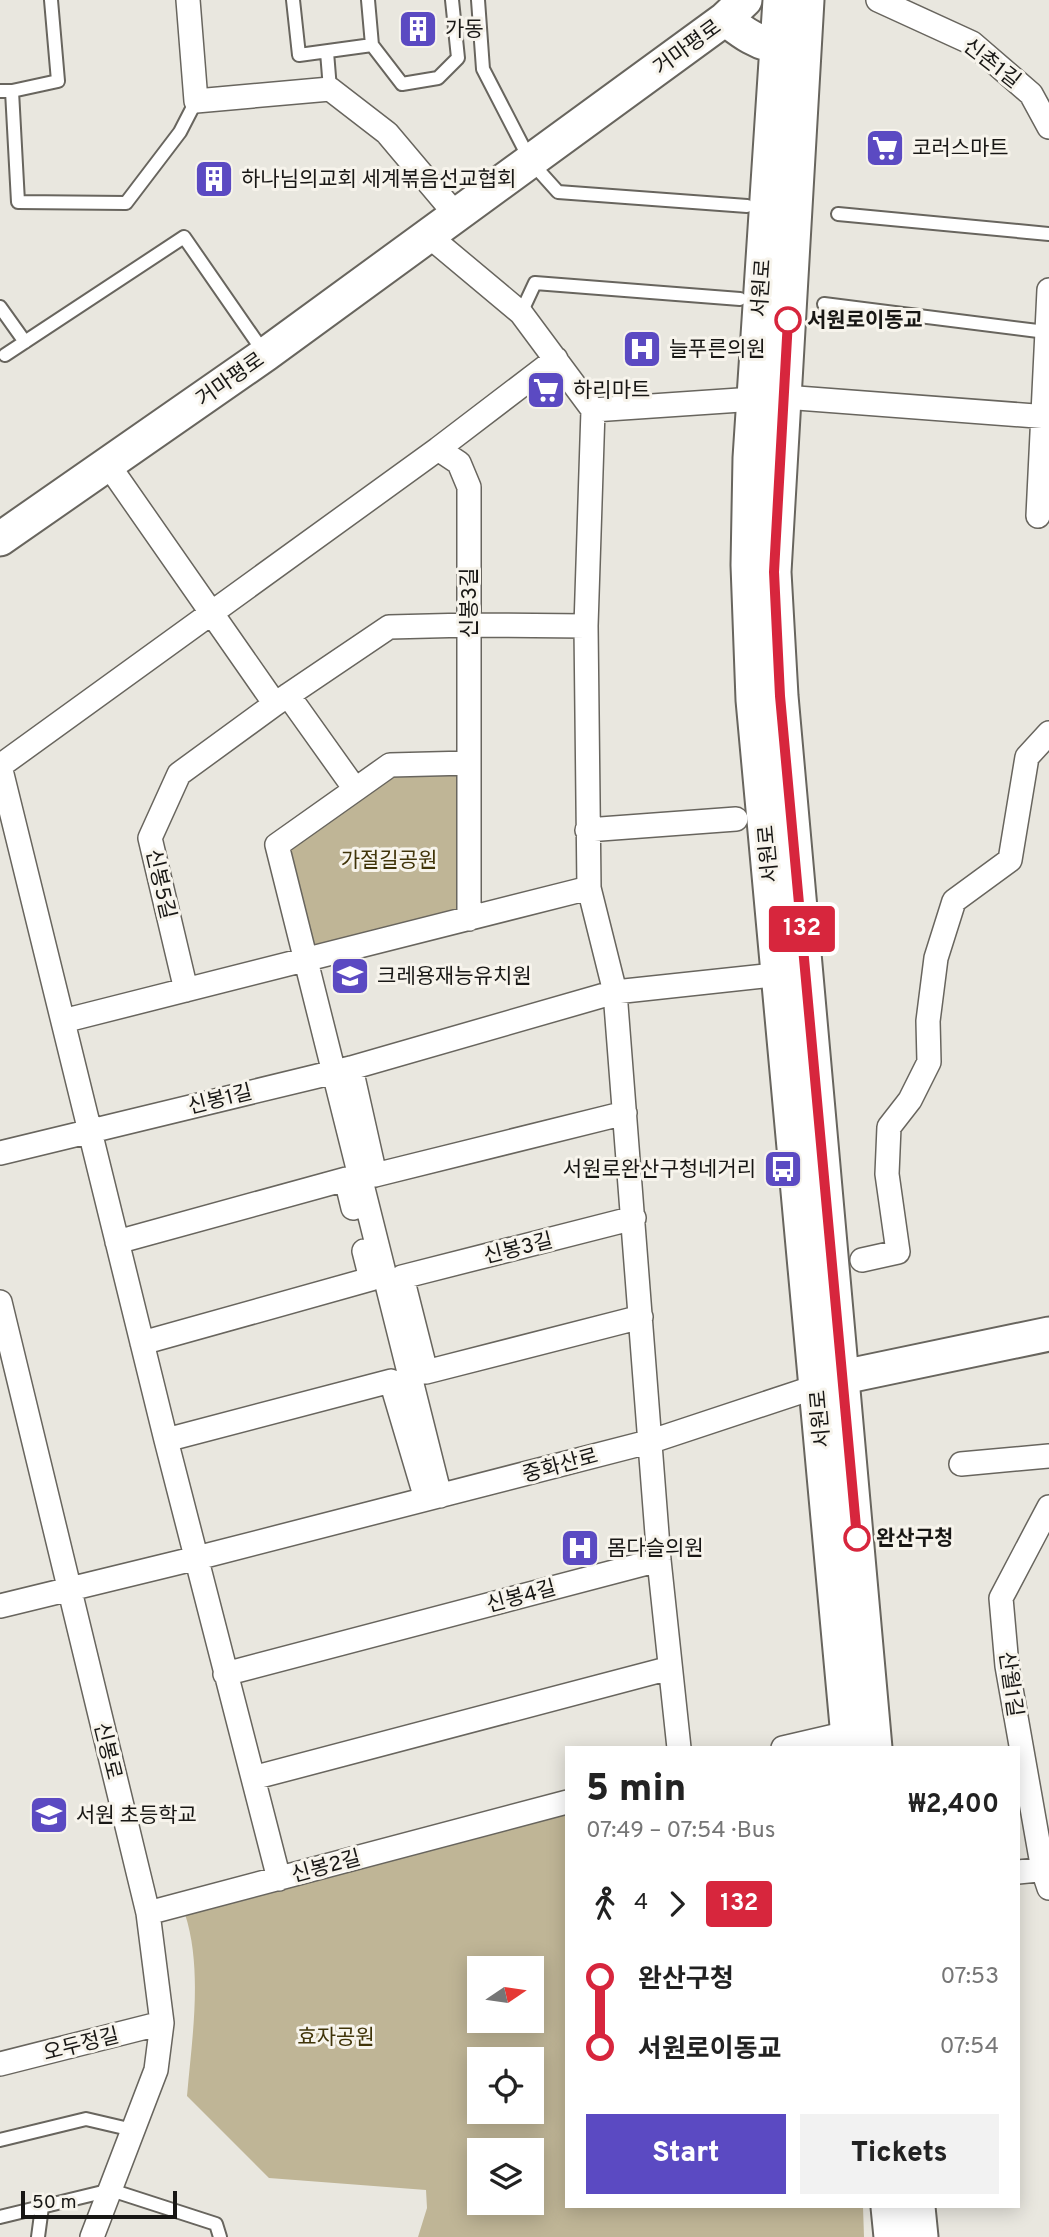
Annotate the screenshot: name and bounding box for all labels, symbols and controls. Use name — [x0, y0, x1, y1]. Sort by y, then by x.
building icon: 가동 — [397, 8, 439, 50]
street label: 거마평로 — [649, 15, 727, 82]
place label: 가동 — [445, 17, 484, 44]
street label: 신촌1길 — [957, 33, 1025, 95]
supermarket icon: 코러스마트 — [864, 127, 906, 169]
place label: 코러스마트 — [912, 136, 1009, 163]
building icon: 하나님의교회 세계볶음선교협회 — [193, 158, 235, 200]
place label: 하나님의교회 세계볶음선교협회 — [241, 167, 516, 194]
street label: 서원로 — [747, 258, 778, 318]
marker: 서원로이동교 — [775, 307, 801, 333]
place label: 서원로이동교 — [807, 308, 923, 335]
hospital icon: 늘푸른의원 — [621, 328, 663, 370]
place label: 늘푸른의원 — [669, 337, 766, 364]
street label: 거마평로 — [191, 347, 270, 413]
supermarket icon: 하리마트 — [525, 369, 567, 411]
place label: 하리마트 — [573, 378, 650, 405]
street label: 신봉3길 — [457, 568, 484, 638]
street label: 서원로 — [754, 824, 785, 884]
street label: 신봉5길 — [138, 847, 181, 922]
park label: 가절길공원 — [341, 848, 437, 875]
line badge: 132 — [762, 906, 842, 952]
text: 132 — [783, 914, 821, 944]
school or university icon: 크레용재능유치원 — [329, 955, 371, 997]
place label: 크레용재능유치원 — [377, 964, 532, 991]
street label: 신봉1길 — [185, 1079, 256, 1122]
bus stop icon: 서원로완산구청네거리 — [762, 1148, 804, 1190]
place label: 서원로완산구청네거리 — [563, 1157, 756, 1184]
street label: 신봉3길 — [481, 1228, 556, 1271]
street label: 서원로 — [806, 1389, 837, 1449]
street label: 중화산로 — [520, 1443, 601, 1489]
marker: 완산구청 — [844, 1525, 870, 1551]
place label: 완산구청 — [876, 1526, 953, 1553]
hospital icon: 몸다슬의원 — [559, 1527, 601, 1569]
place label: 몸다슬의원 — [607, 1536, 704, 1563]
street label: 신봉4길 — [484, 1575, 559, 1620]
street label: 산월1길 — [992, 1650, 1027, 1719]
street label: 신봉로 — [86, 1720, 127, 1783]
text: 5 min — [586, 1766, 686, 1815]
text: ₩2,400 — [909, 1789, 999, 1822]
school or university icon: 서원 초등학교 — [28, 1794, 70, 1836]
place label: 서원 초등학교 — [76, 1803, 197, 1830]
text: 07:49 – 07:54 · Bus — [586, 1817, 776, 1846]
street label: 신봉2길 — [289, 1845, 364, 1890]
icon: walk — [586, 1885, 624, 1923]
icon: forward — [658, 1885, 696, 1923]
text: 4 — [634, 1889, 648, 1918]
text: 132 — [720, 1889, 758, 1919]
north arrow — [467, 1956, 544, 2034]
map controls — [467, 1956, 544, 2215]
text: 07:53 — [941, 1963, 999, 1992]
text: 완산구청 — [638, 1964, 734, 1997]
street label: 오두정길 — [41, 2023, 122, 2068]
park label: 효자공원 — [297, 2025, 375, 2052]
text: 07:54 — [940, 2033, 999, 2062]
text: 서원로이동교 — [638, 2034, 782, 2067]
button: locate — [467, 2047, 544, 2124]
button: Start — [586, 2114, 786, 2194]
button: Tickets — [800, 2114, 999, 2194]
button: layers — [467, 2138, 544, 2215]
scale bar — [21, 2188, 177, 2220]
text: 50 m — [32, 2191, 77, 2215]

